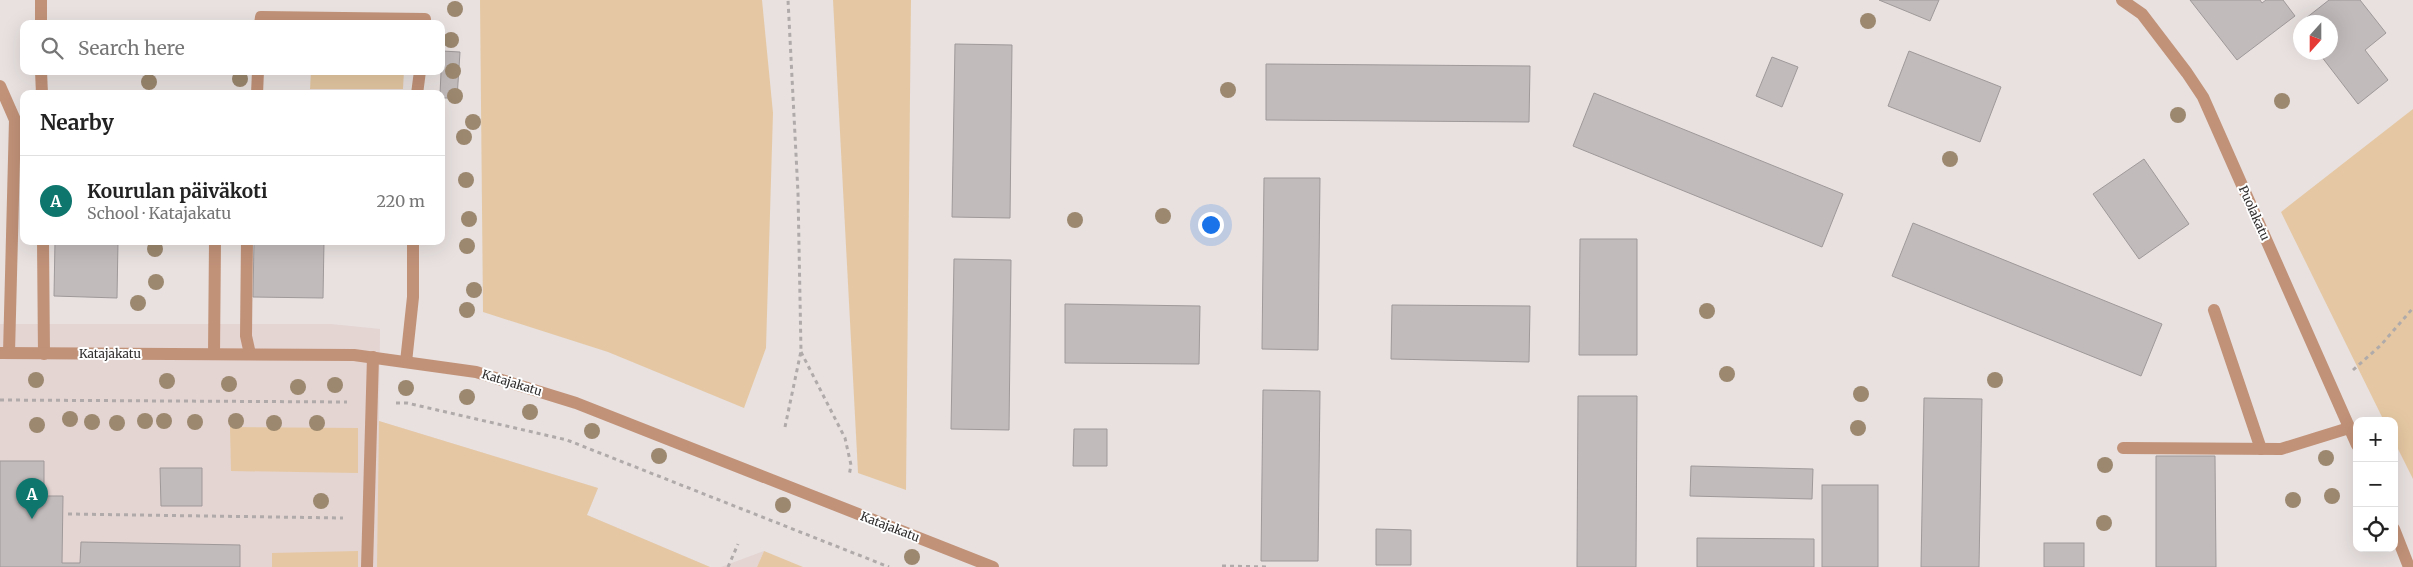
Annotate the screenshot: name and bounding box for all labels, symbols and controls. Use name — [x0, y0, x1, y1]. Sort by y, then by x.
north arrow — [2293, 15, 2338, 60]
search box — [20, 20, 445, 75]
icon: search — [38, 34, 66, 62]
text: Search here — [78, 36, 185, 60]
text: Nearby — [40, 109, 114, 136]
text: Kourulan päiväkoti — [87, 179, 267, 203]
street label: Puolakatu — [2236, 183, 2273, 243]
text: A — [50, 191, 62, 211]
text: 220 m — [377, 191, 425, 211]
text: School · Katajakatu — [87, 203, 231, 223]
your location — [1198, 212, 1224, 238]
street label: Katajakatu — [79, 346, 142, 361]
street label: Katajakatu — [480, 366, 545, 399]
map controls — [2353, 417, 2398, 552]
button: + — [2353, 417, 2398, 462]
button: − — [2353, 462, 2398, 507]
pin: A — [16, 478, 48, 519]
button: locate — [2353, 507, 2398, 552]
street label: Katajakatu — [858, 508, 922, 545]

